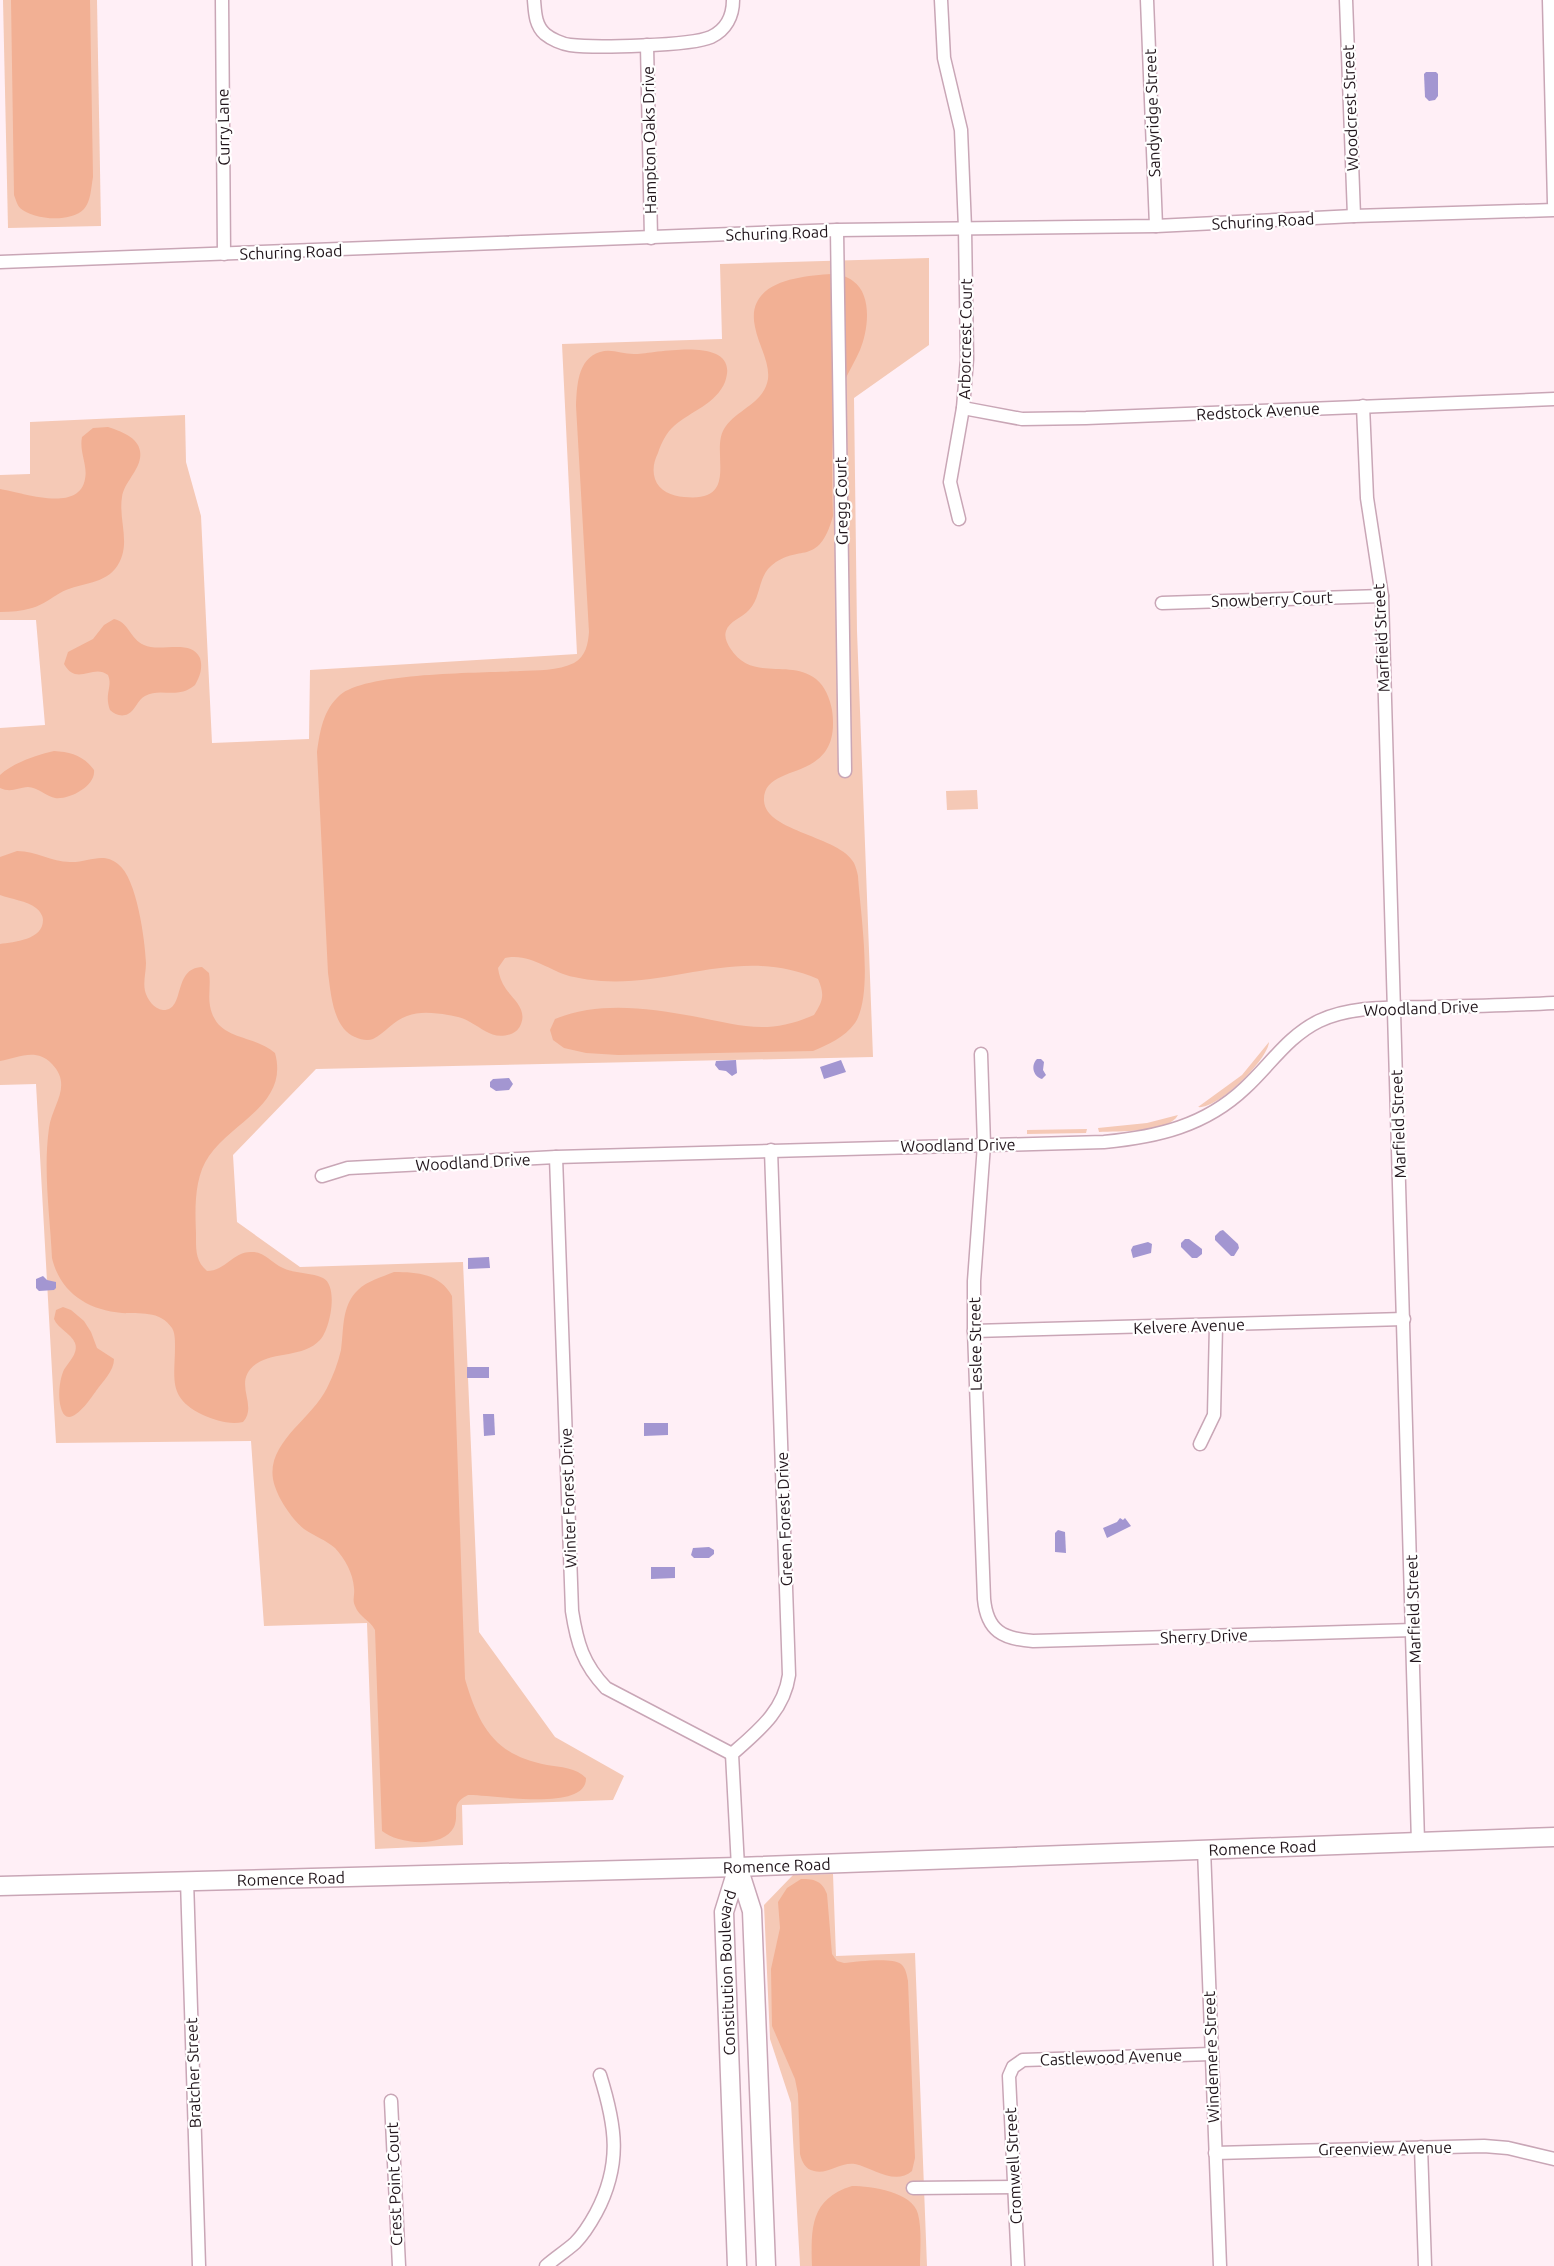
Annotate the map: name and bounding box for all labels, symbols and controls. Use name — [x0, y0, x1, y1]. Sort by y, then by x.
street label: Woodcrest Street — [1339, 44, 1361, 172]
street label: Sandyridge Street — [1141, 48, 1163, 178]
street label: Hampton Oaks Drive — [639, 66, 659, 214]
street label: Curry Lane — [213, 88, 233, 166]
street label: Schuring Road — [1211, 209, 1315, 233]
street label: Schuring Road — [725, 222, 829, 244]
street label: Schuring Road — [239, 241, 343, 263]
street label: Arborcrest Court — [955, 278, 975, 400]
street label: Redstock Avenue — [1196, 399, 1320, 423]
street label: Gregg Court — [831, 456, 851, 545]
street label: Marfield Street — [1369, 582, 1393, 693]
street label: Snowberry Court — [1211, 588, 1334, 610]
street label: Woodland Drive — [1363, 997, 1479, 1019]
street label: Marfield Street — [1387, 1069, 1409, 1179]
street label: Woodland Drive — [900, 1135, 1016, 1155]
street label: Woodland Drive — [415, 1150, 531, 1174]
street label: Leslee Street — [965, 1296, 985, 1391]
street label: Kelvere Avenue — [1133, 1315, 1245, 1337]
street label: Winter Forest Drive — [557, 1428, 579, 1568]
street label: Green Forest Drive — [773, 1451, 795, 1587]
street label: Marfield Street — [1402, 1554, 1424, 1664]
street label: Sherry Drive — [1160, 1625, 1248, 1647]
street label: Romence Road — [1208, 1837, 1317, 1859]
street label: Romence Road — [723, 1855, 831, 1876]
street label: Romence Road — [237, 1868, 345, 1889]
street label: Constitution Boulevard — [715, 1887, 739, 2056]
street label: Windemere Street — [1200, 1990, 1222, 2123]
street label: Bratcher Street — [182, 2017, 204, 2129]
street label: Castlewood Avenue — [1040, 2046, 1182, 2068]
street label: Cromwell Street — [1001, 2106, 1025, 2225]
street label: Crest Point Court — [383, 2121, 405, 2246]
street label: Greenview Avenue — [1318, 2138, 1452, 2158]

